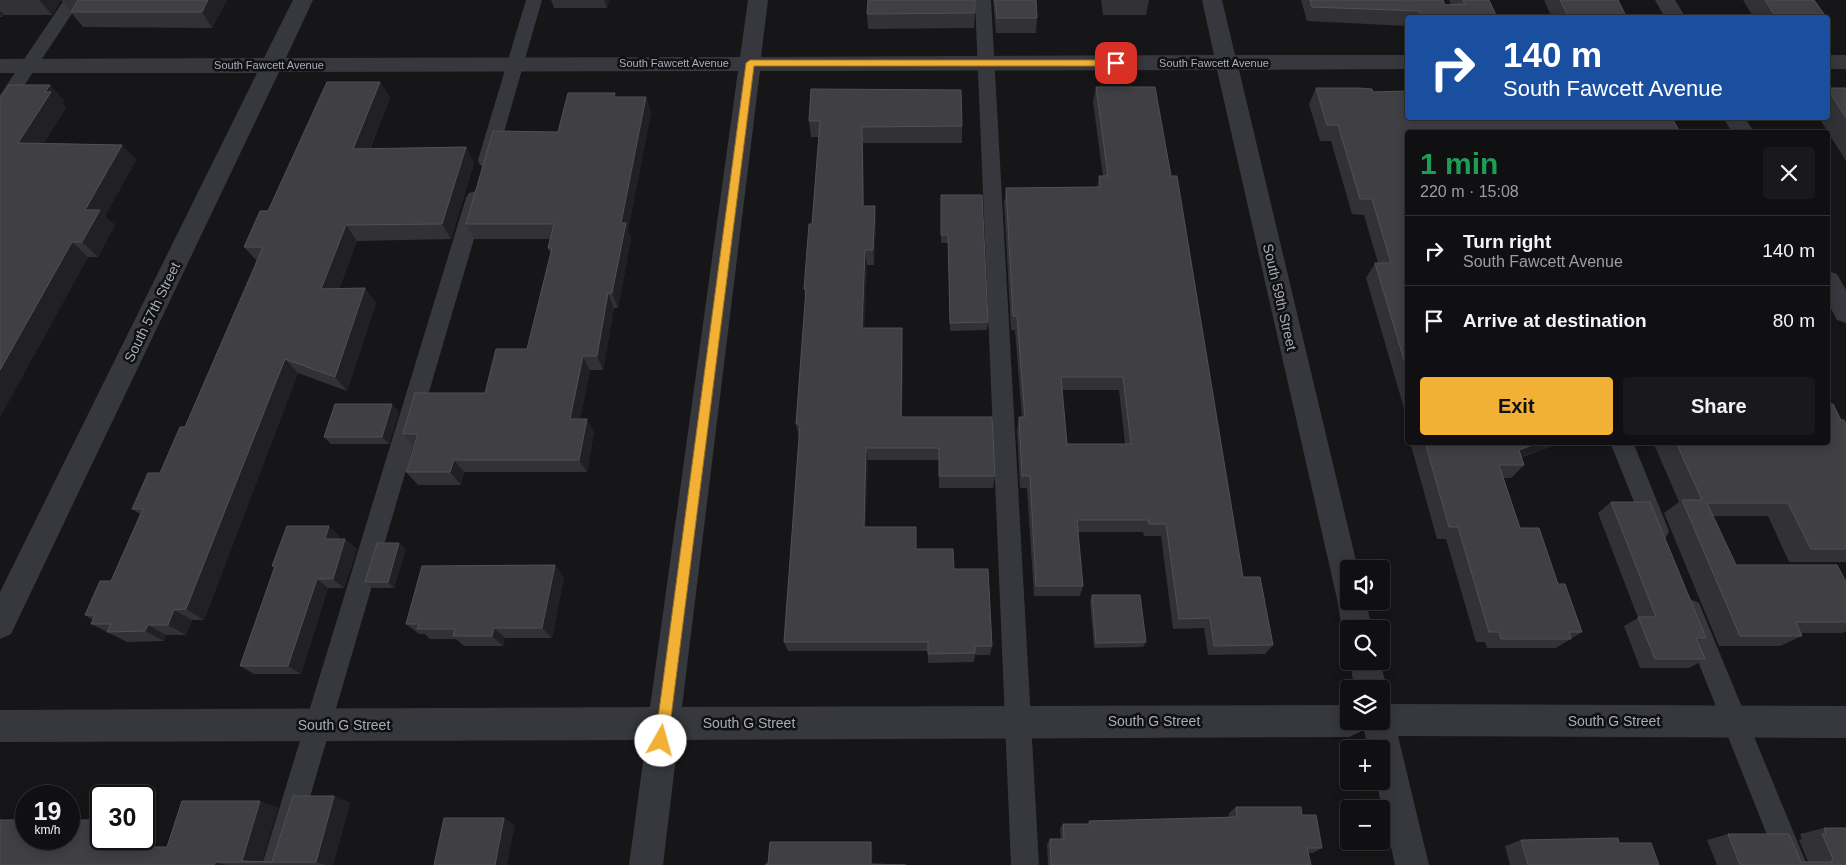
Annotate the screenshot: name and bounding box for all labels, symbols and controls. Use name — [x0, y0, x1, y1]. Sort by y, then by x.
icon: right — [1420, 35, 1485, 100]
text: 140 m — [1503, 35, 1602, 74]
pin — [1095, 42, 1137, 84]
icon: arrive — [1102, 49, 1130, 77]
street label: South Fawcett Avenue — [619, 57, 729, 69]
street label: South Fawcett Avenue — [1159, 57, 1269, 69]
street label: South Fawcett Avenue — [214, 59, 324, 71]
text: South Fawcett Avenue — [1503, 76, 1723, 101]
text: 1 min — [1420, 147, 1498, 180]
button: close — [1763, 147, 1815, 199]
text: 220 m · 15:08 — [1420, 183, 1519, 200]
text: Turn right — [1463, 231, 1551, 252]
icon: right — [1420, 237, 1448, 265]
text: 140 m — [1762, 240, 1815, 261]
street label: South 59th Street — [1260, 242, 1300, 352]
text: South Fawcett Avenue — [1463, 253, 1623, 270]
street label: South 57th Street — [121, 259, 183, 364]
icon: arrive — [1420, 307, 1448, 335]
text: Arrive at destination — [1463, 310, 1647, 331]
text: 80 m — [1773, 310, 1815, 331]
button: Exit — [1420, 377, 1613, 435]
button: Share — [1623, 377, 1815, 435]
map controls — [1340, 560, 1390, 850]
button: sound — [1340, 560, 1390, 610]
button: search — [1340, 620, 1390, 670]
button: layers — [1340, 680, 1390, 730]
street label: South G Street — [1108, 713, 1200, 729]
street label: South G Street — [1568, 713, 1660, 729]
position arrow — [634, 714, 686, 766]
street label: South G Street — [703, 715, 795, 731]
street label: South G Street — [298, 717, 390, 733]
button: + — [1340, 740, 1390, 790]
speed limit sign: 30 — [90, 785, 155, 850]
text: 19 — [34, 797, 61, 825]
button: − — [1340, 800, 1390, 850]
text: km/h — [34, 823, 61, 837]

